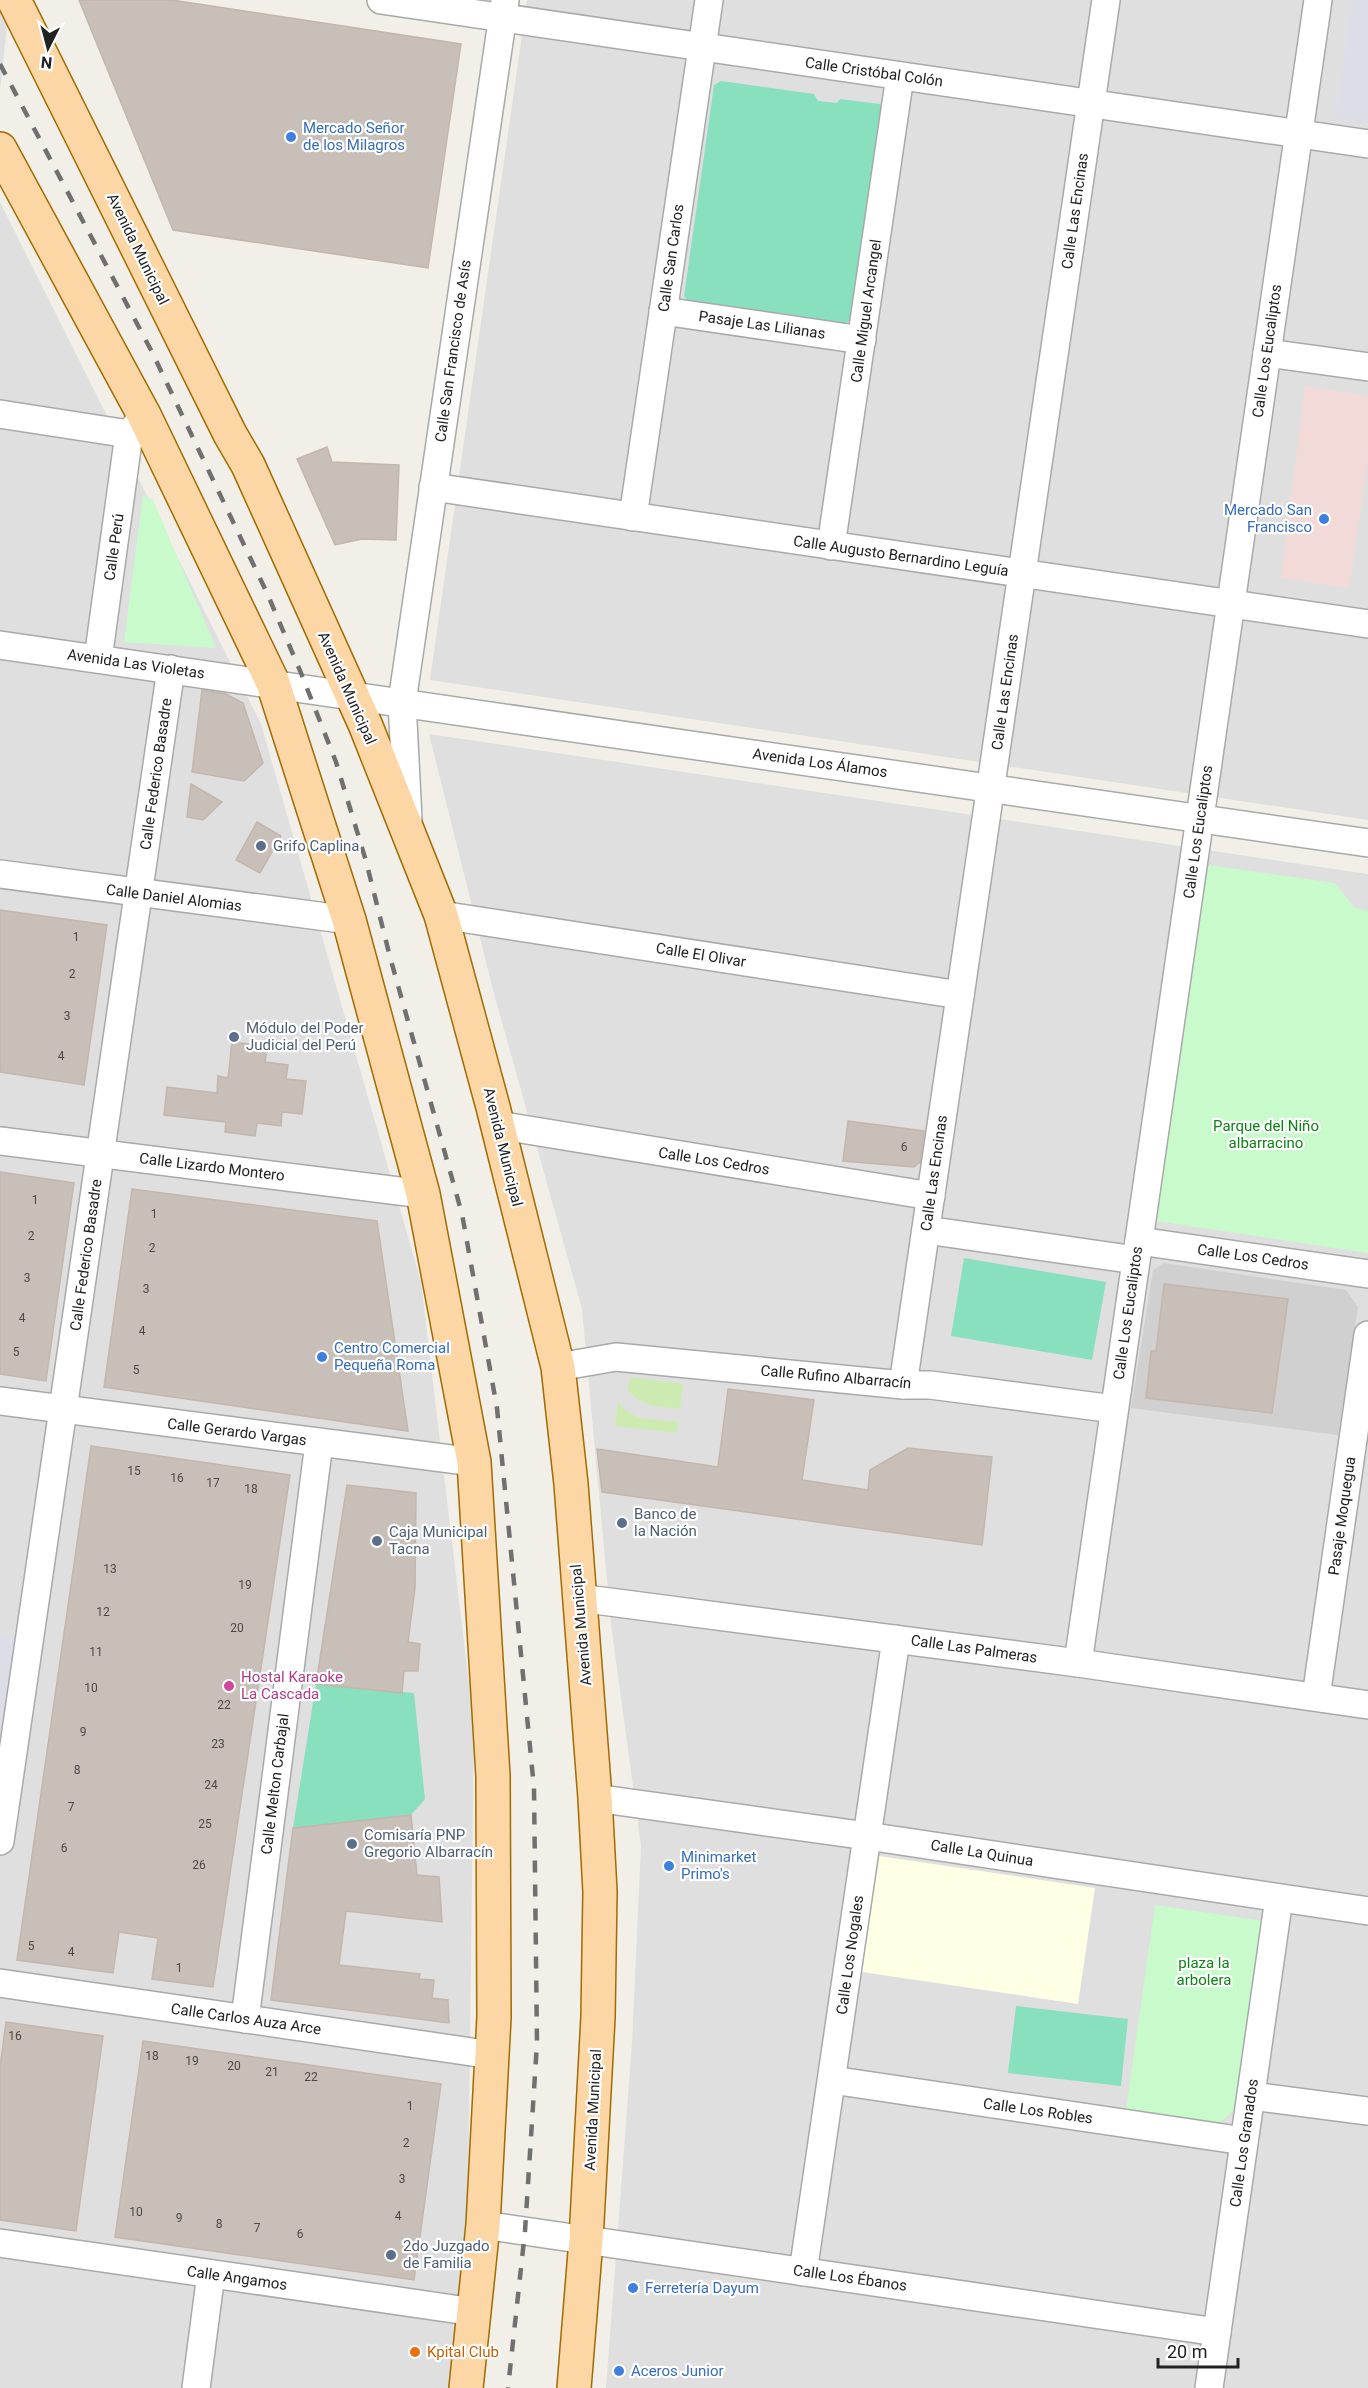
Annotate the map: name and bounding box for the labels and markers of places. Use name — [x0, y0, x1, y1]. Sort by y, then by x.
place label: Mercado Señor de los Milagros — [303, 119, 405, 154]
marker: Mercado Señor de los Milagros — [284, 130, 298, 144]
place label: Mercado San Francisco — [1224, 501, 1312, 536]
marker: Mercado San Francisco — [1317, 512, 1331, 526]
place label: Grifo Caplina — [273, 837, 360, 855]
marker: Grifo Caplina — [254, 839, 268, 853]
place label: Módulo del Poder Judicial del Perú — [246, 1019, 364, 1054]
marker: Módulo del Poder Judicial del Perú — [227, 1030, 241, 1044]
place label: Centro Comercial Pequeña Roma — [334, 1339, 450, 1374]
marker: Centro Comercial Pequeña Roma — [315, 1350, 329, 1364]
place label: Banco de la Nación — [634, 1505, 697, 1540]
marker: Banco de la Nación — [615, 1516, 629, 1530]
place label: Caja Municipal Tacna — [389, 1523, 487, 1558]
marker: Caja Municipal Tacna — [370, 1534, 384, 1548]
place label: Hostal Karaoke La Cascada — [241, 1668, 343, 1703]
marker: Hostal Karaoke La Cascada — [222, 1679, 236, 1693]
place label: Comisaría PNP Gregorio Albarracín — [364, 1826, 493, 1861]
marker: Comisaría PNP Gregorio Albarracín — [345, 1837, 359, 1851]
place label: Minimarket Primo's — [681, 1848, 756, 1883]
marker: Minimarket Primo's — [662, 1859, 676, 1873]
place label: 2do Juzgado de Familia — [403, 2237, 490, 2272]
marker: 2do Juzgado de Familia — [384, 2248, 398, 2262]
place label: Ferretería Dayum — [645, 2279, 759, 2297]
marker: Ferretería Dayum — [626, 2281, 640, 2295]
place label: Kpital Club — [427, 2343, 499, 2361]
marker: Kpital Club — [408, 2345, 422, 2359]
place label: Aceros Junior — [631, 2362, 724, 2380]
marker: Aceros Junior — [612, 2364, 626, 2378]

